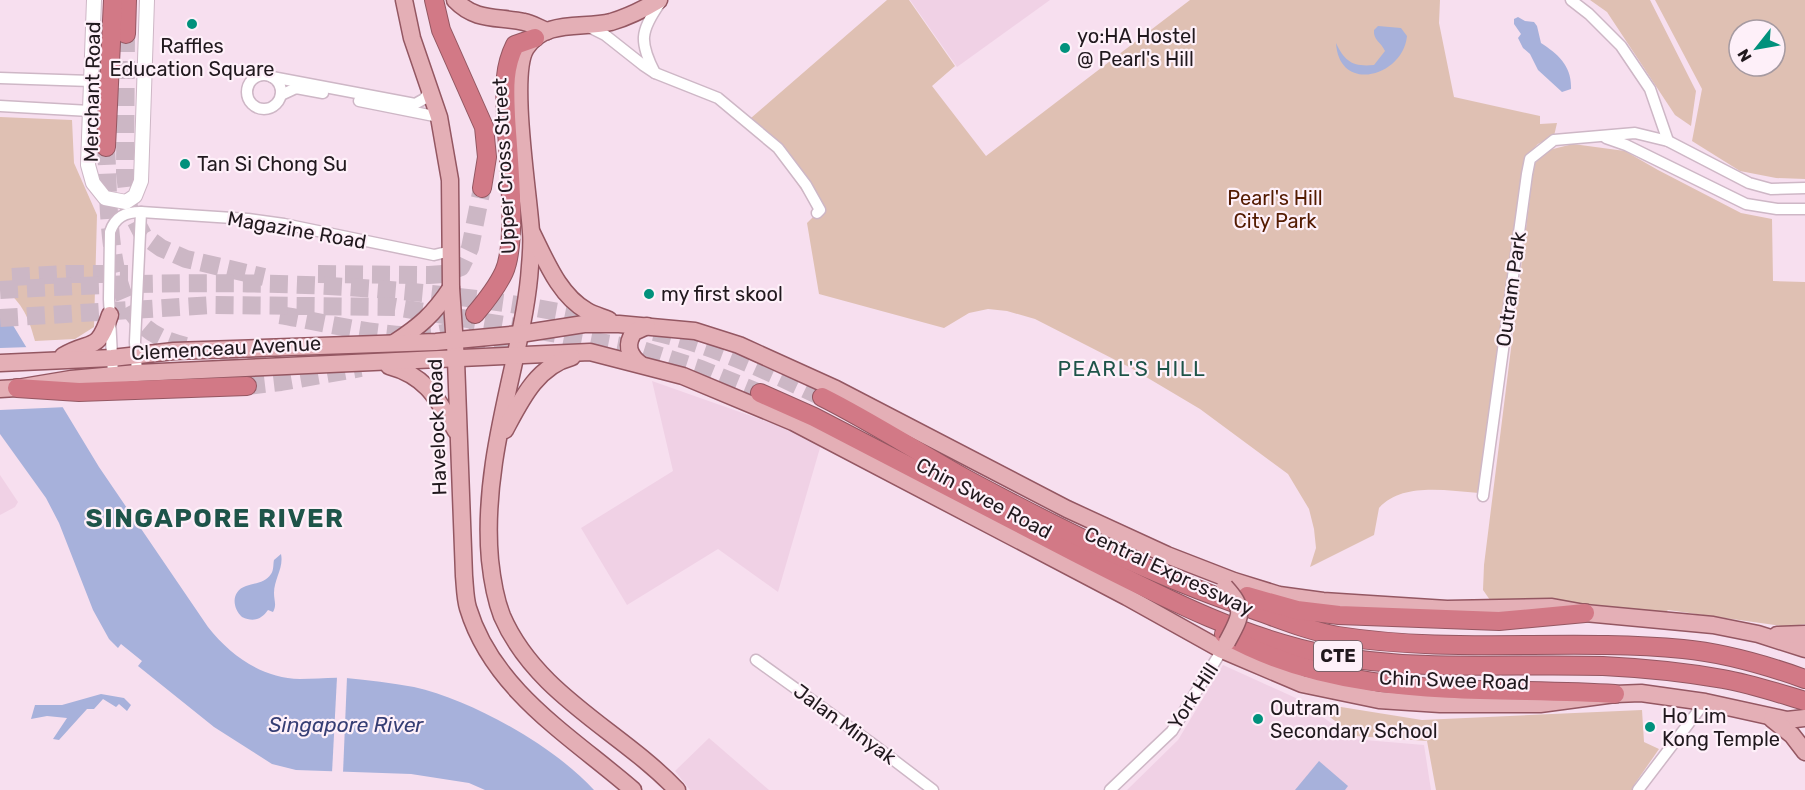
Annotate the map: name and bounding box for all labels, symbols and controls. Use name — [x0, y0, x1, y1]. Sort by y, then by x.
marker: Raffles Education Square — [185, 17, 199, 31]
north arrow — [1727, 18, 1787, 78]
street label: Merchant Road — [79, 21, 105, 163]
place label: yo:HA Hostel @ Pearl's Hill — [1077, 24, 1196, 71]
place label: Raffles Education Square — [109, 34, 275, 81]
marker: yo:HA Hostel @ Pearl's Hill — [1058, 41, 1072, 55]
text: N — [1733, 46, 1756, 65]
street label: Upper Cross Street — [487, 77, 521, 255]
place label: Tan Si Chong Su — [197, 152, 347, 176]
marker: Tan Si Chong Su — [178, 157, 192, 171]
park label: Pearl's Hill City Park — [1227, 186, 1323, 233]
street label: Magazine Road — [226, 206, 368, 254]
street label: Outram Park — [1491, 229, 1531, 348]
place label: my first skool — [661, 282, 783, 306]
marker: my first skool — [642, 287, 656, 301]
street label: Clemenceau Avenue — [130, 331, 322, 365]
district label: PEARL'S HILL — [1058, 356, 1206, 381]
street label: Havelock Road — [423, 358, 451, 496]
street label: Chin Swee Road — [912, 452, 1056, 544]
district label: SINGAPORE RIVER — [86, 503, 344, 534]
street label: Central Expressway — [1081, 521, 1257, 621]
road number: CTE — [1314, 641, 1362, 671]
street label: York Hill — [1163, 658, 1223, 734]
street label: Chin Swee Road — [1378, 665, 1530, 695]
street label: Jalan Minyak — [789, 679, 902, 770]
place label: Outram Secondary School — [1270, 696, 1438, 743]
place label: Ho Lim Kong Temple — [1662, 704, 1780, 751]
water label: Singapore River — [269, 712, 424, 737]
marker: Outram Secondary School — [1251, 712, 1265, 726]
marker: Ho Lim Kong Temple — [1643, 720, 1657, 734]

